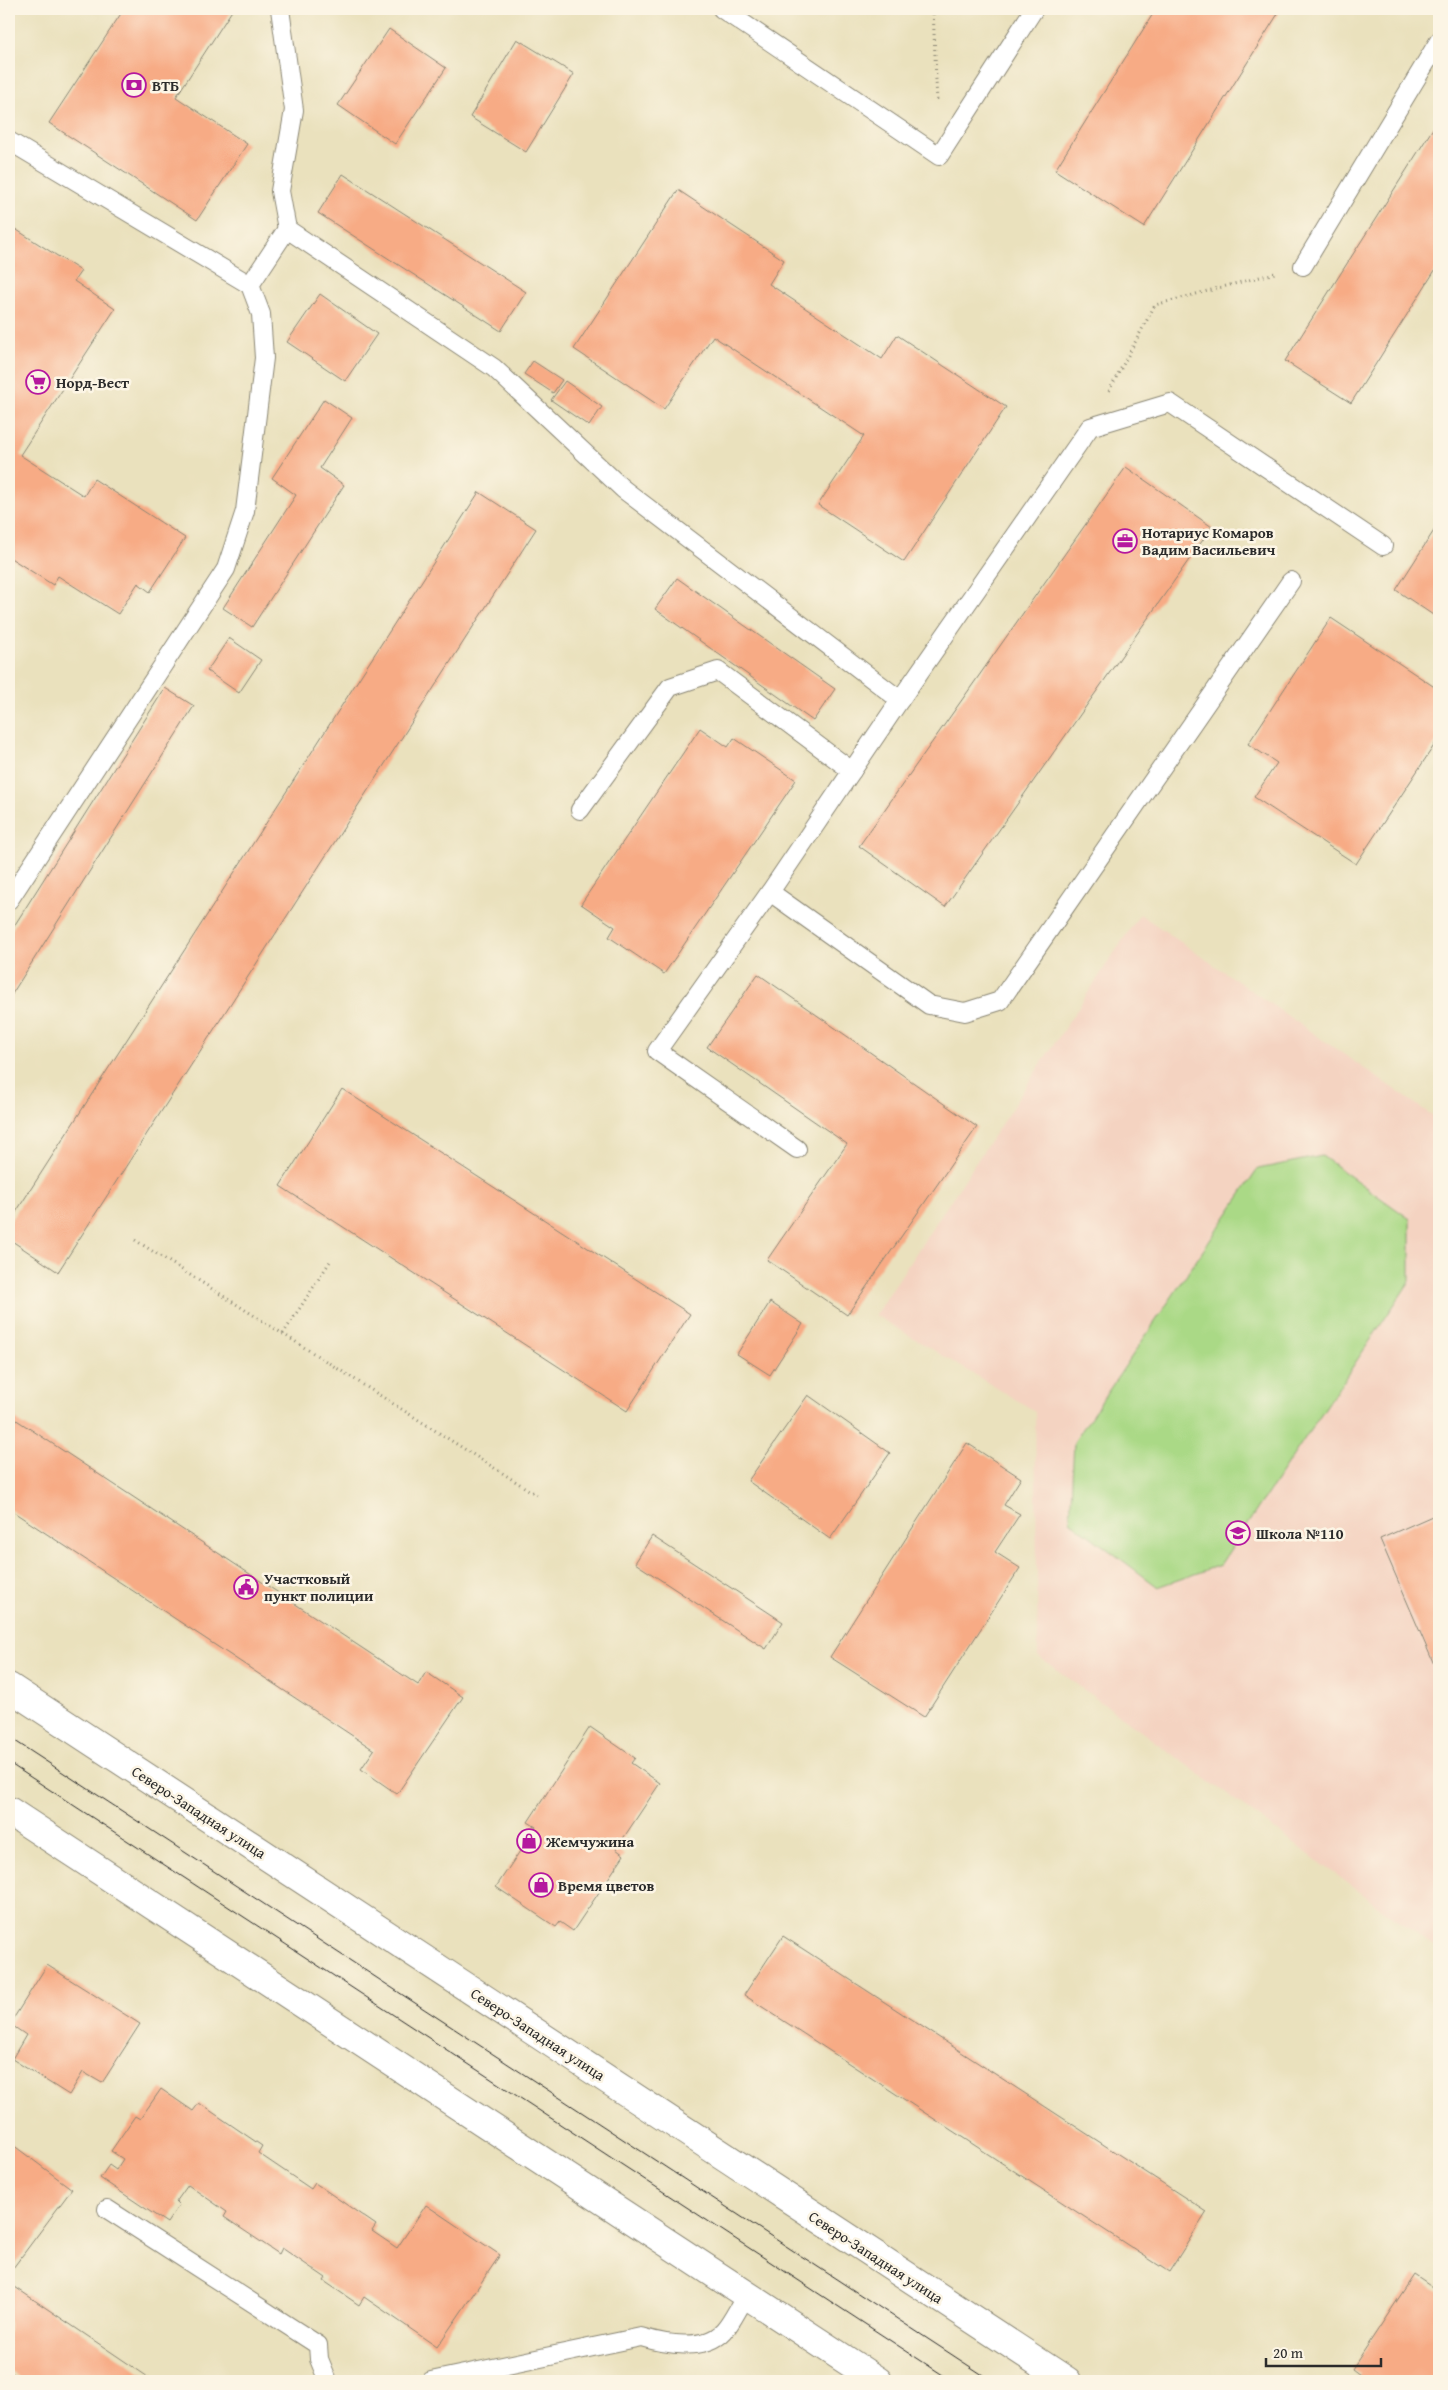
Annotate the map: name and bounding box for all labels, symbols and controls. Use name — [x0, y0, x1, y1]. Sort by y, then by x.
bank icon: ВТБ — [121, 72, 147, 98]
place label: ВТБ — [152, 75, 179, 96]
supermarket icon: Норд-Вест — [25, 369, 51, 395]
place label: Норд-Вест — [56, 372, 130, 393]
place label: Нотариус Комаров Вадим Васильевич — [1142, 522, 1276, 560]
office icon: Нотариус Комаров Вадим Васильевич — [1112, 528, 1138, 554]
school or university icon: Школа №110 — [1225, 1520, 1251, 1546]
place label: Школа №110 — [1256, 1523, 1344, 1544]
place label: Участковый пункт полиции — [264, 1568, 374, 1606]
public building icon: Участковый пункт полиции — [233, 1574, 259, 1600]
street label: Северо-Западная улица — [128, 1761, 271, 1864]
shop icon: Жемчужина — [516, 1828, 542, 1854]
place label: Жемчужина — [545, 1831, 635, 1852]
shop icon: Время цветов — [528, 1872, 554, 1898]
place label: Время цветов — [558, 1875, 655, 1896]
street label: Северо-Западная улица — [467, 1983, 610, 2086]
street label: Северо-Западная улица — [805, 2206, 948, 2309]
scale bar — [1266, 2335, 1380, 2367]
text: 20 m — [1273, 2342, 1304, 2363]

